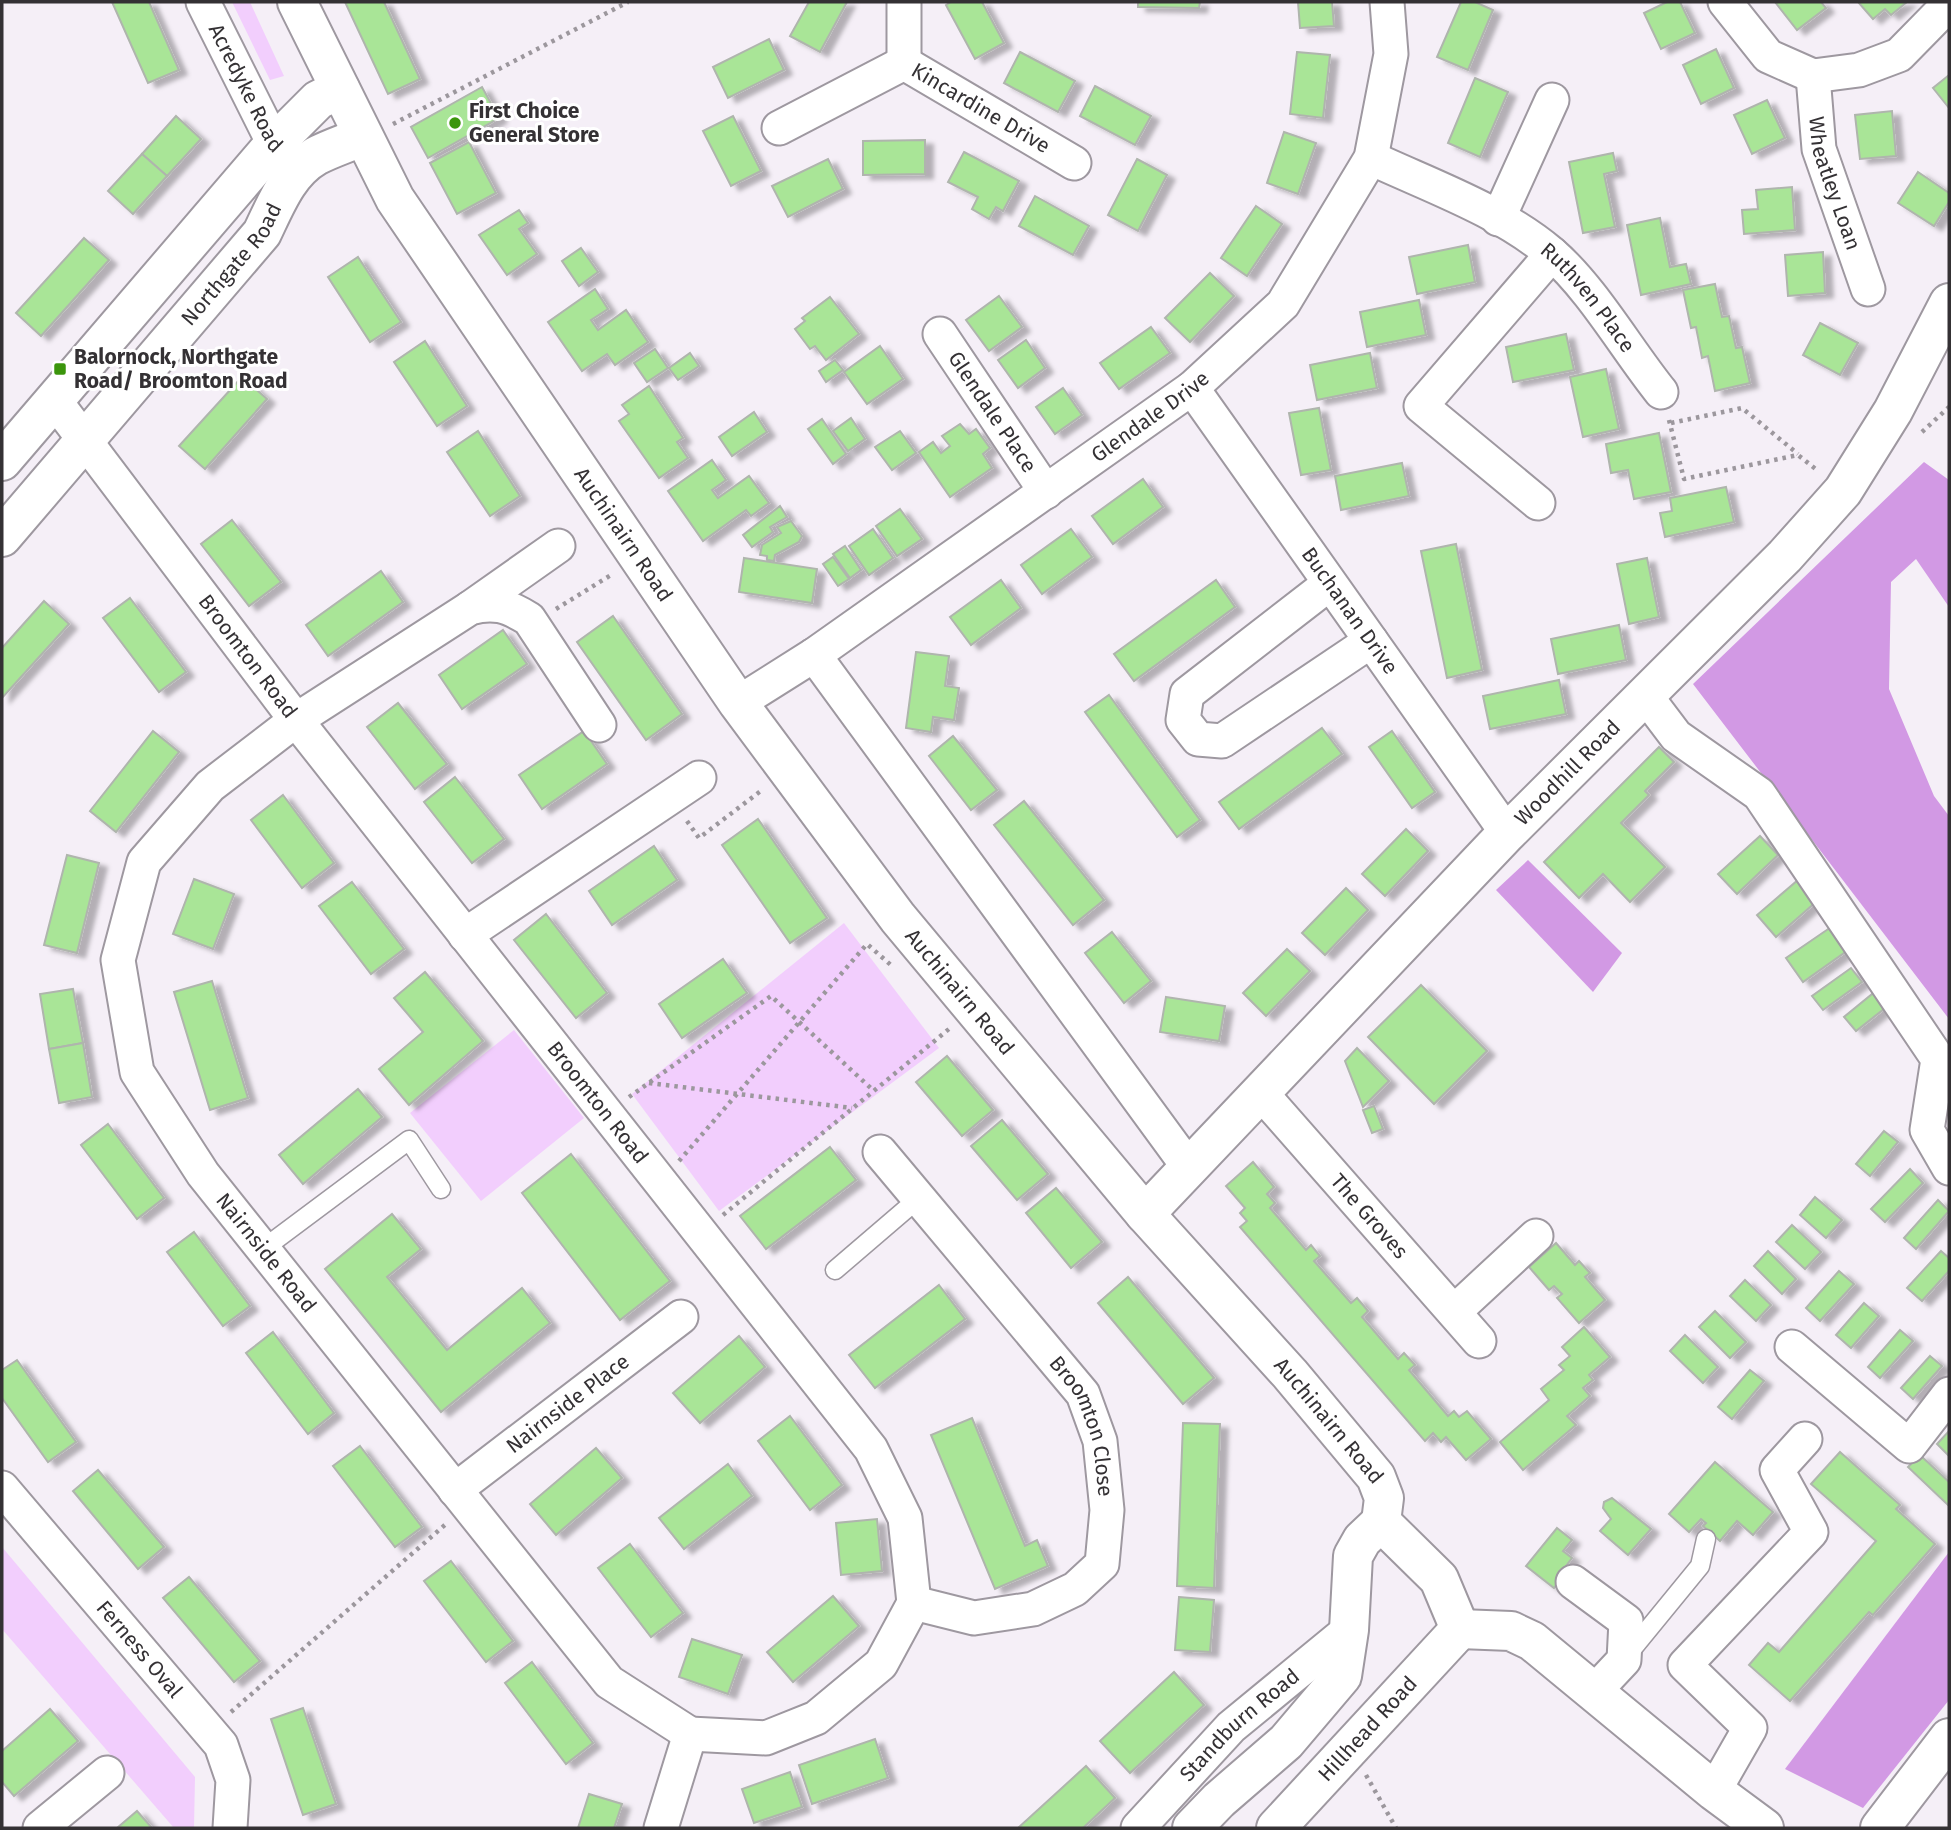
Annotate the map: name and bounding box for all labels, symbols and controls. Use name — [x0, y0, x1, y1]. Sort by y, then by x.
street label: Acredyke Road — [203, 19, 288, 158]
street label: Kincardine Drive — [907, 57, 1055, 159]
place label: First Choice General Store — [469, 98, 600, 148]
marker: First Choice General Store — [447, 115, 463, 131]
street label: Wheatley Loan — [1803, 115, 1866, 254]
street label: Northgate Road — [176, 199, 287, 331]
street label: Ruthven Place — [1535, 237, 1641, 358]
place label: Balornock, Northgate Road/ Broomton Road — [74, 344, 288, 394]
street label: Glendale Place — [942, 346, 1042, 478]
marker: Balornock, Northgate Road/ Broomton Road — [52, 361, 68, 377]
street label: Glendale Drive — [1086, 366, 1215, 468]
street label: Auchinairn Road — [569, 463, 678, 607]
street label: Buchanan Drive — [1296, 542, 1404, 679]
street label: Broomton Road — [193, 589, 303, 723]
street label: Woodhill Road — [1509, 714, 1626, 831]
street label: Auchinairn Road — [900, 923, 1020, 1060]
street label: Broomton Road — [541, 1036, 654, 1169]
street label: The Groves — [1325, 1168, 1414, 1264]
street label: Nairnside Road — [210, 1188, 322, 1318]
street label: Nairnside Place — [501, 1348, 634, 1459]
street label: Broomton Close — [1044, 1351, 1119, 1498]
street label: Auchinairn Road — [1269, 1352, 1389, 1489]
street label: Ferness Oval — [91, 1595, 188, 1703]
street label: Standburn Road — [1174, 1663, 1305, 1787]
street label: Hillhead Road — [1313, 1671, 1423, 1787]

